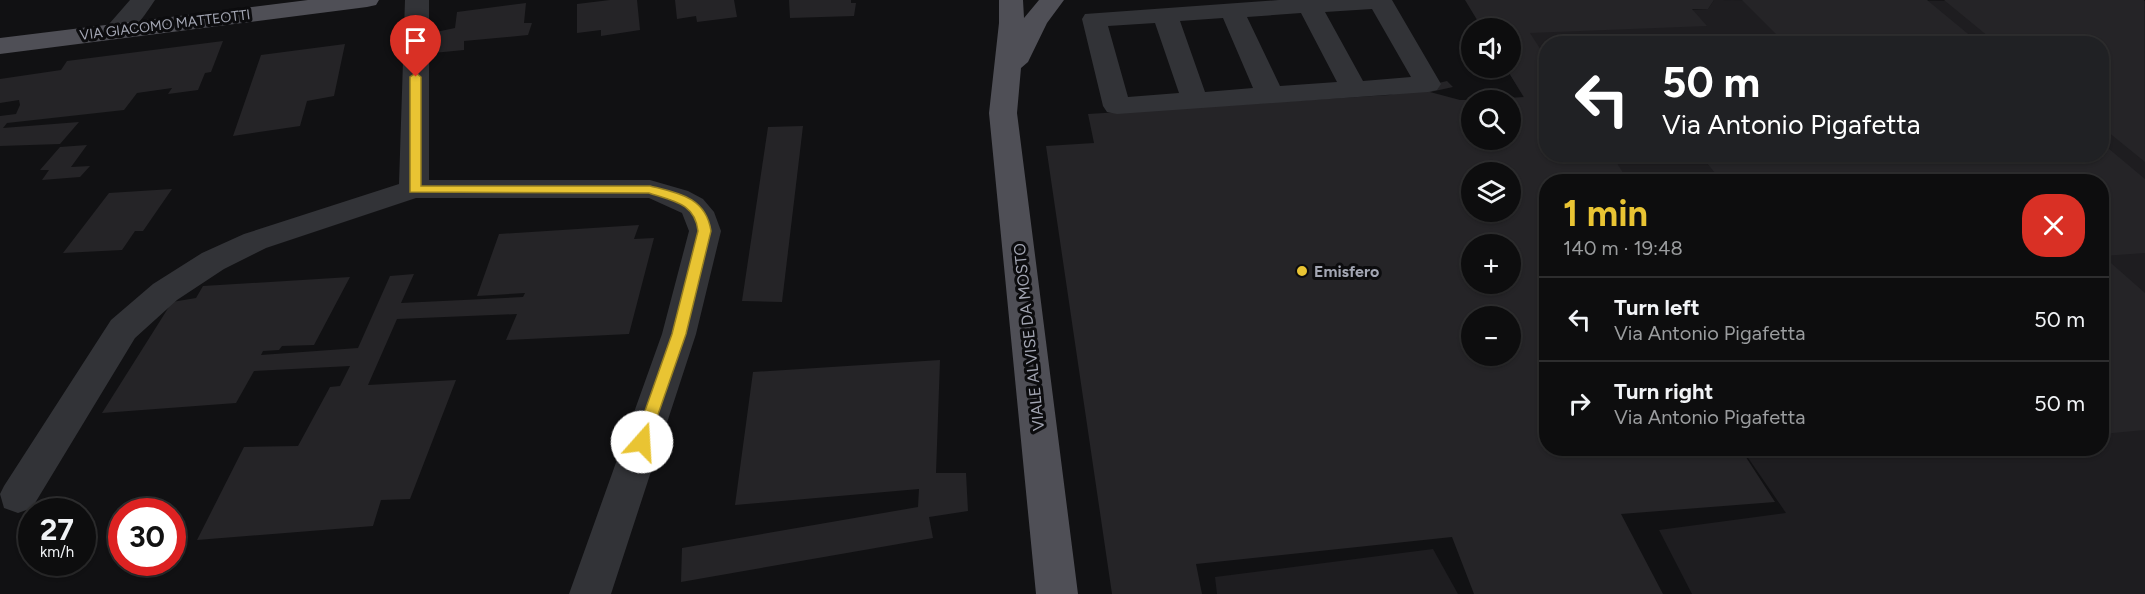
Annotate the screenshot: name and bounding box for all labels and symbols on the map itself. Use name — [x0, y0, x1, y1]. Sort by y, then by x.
street label: VIA GIACOMO MATTEOTTI — [79, 6, 251, 44]
pin — [390, 15, 441, 77]
street label: VIALE ALVISE DA MOSTO — [1010, 242, 1048, 432]
place label: Emisfero — [1314, 262, 1379, 281]
marker: Emisfero — [1295, 264, 1309, 278]
position arrow — [610, 410, 674, 474]
speed limit sign: 30 — [108, 498, 186, 576]

